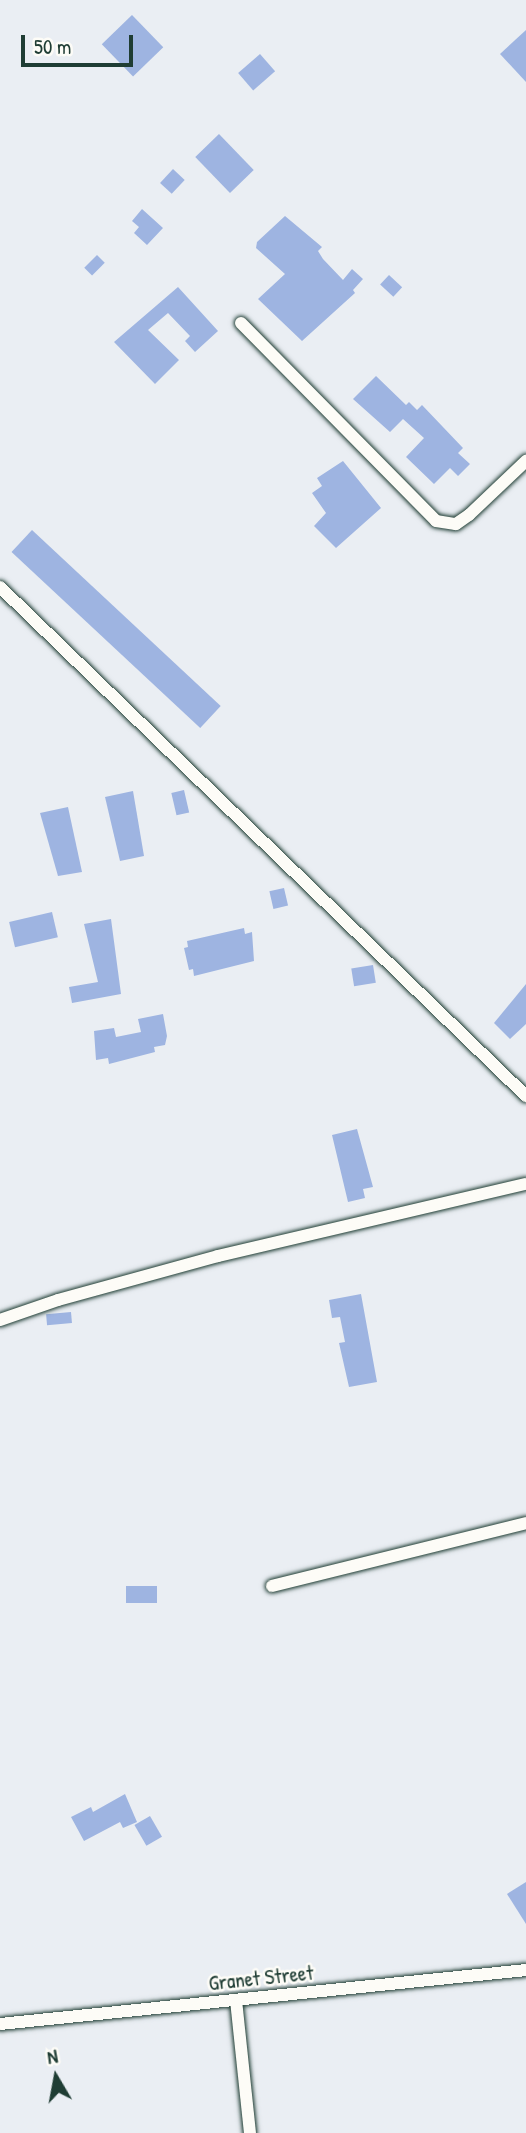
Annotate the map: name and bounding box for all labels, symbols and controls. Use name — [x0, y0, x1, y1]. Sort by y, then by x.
scale bar — [24, 21, 136, 65]
text: 50 m — [34, 32, 71, 61]
street label: Granet Street — [207, 1960, 315, 1996]
north arrow — [21, 2042, 91, 2112]
text: N — [45, 2043, 60, 2070]

